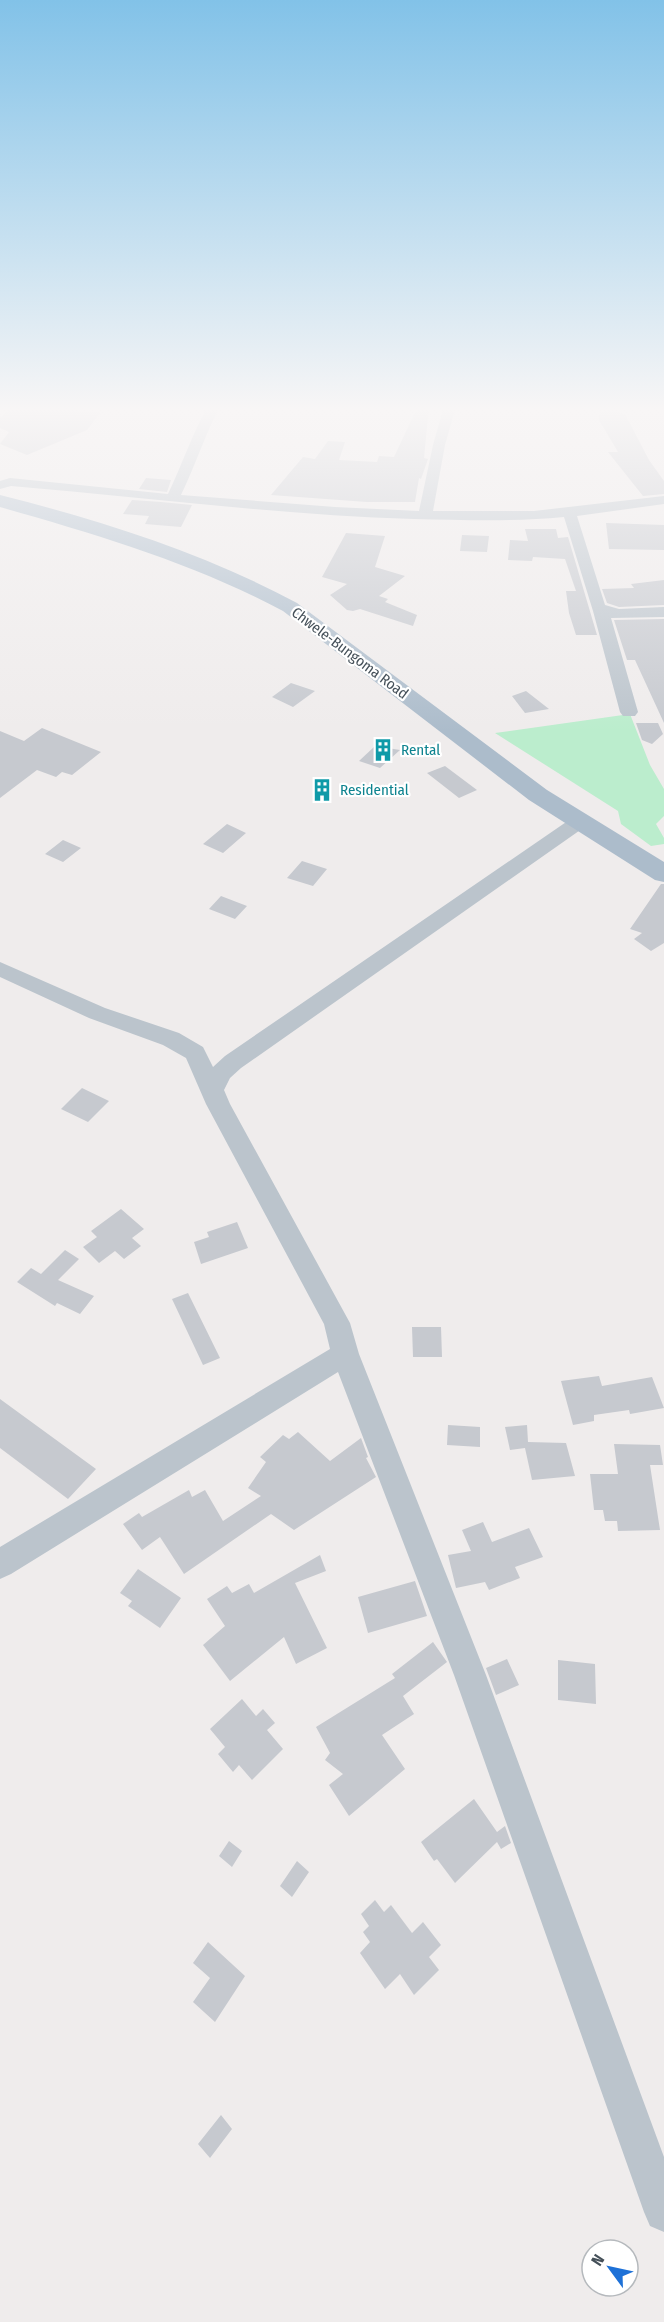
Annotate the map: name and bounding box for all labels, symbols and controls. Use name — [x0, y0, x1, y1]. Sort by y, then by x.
street label: Chwele-Bungoma Road — [288, 603, 412, 703]
building icon: Rental — [370, 737, 396, 763]
place label: Rental — [401, 741, 440, 759]
building icon: Residential — [309, 777, 335, 803]
place label: Residential — [340, 781, 409, 799]
north arrow — [580, 2238, 640, 2298]
text: N — [587, 2251, 608, 2269]

